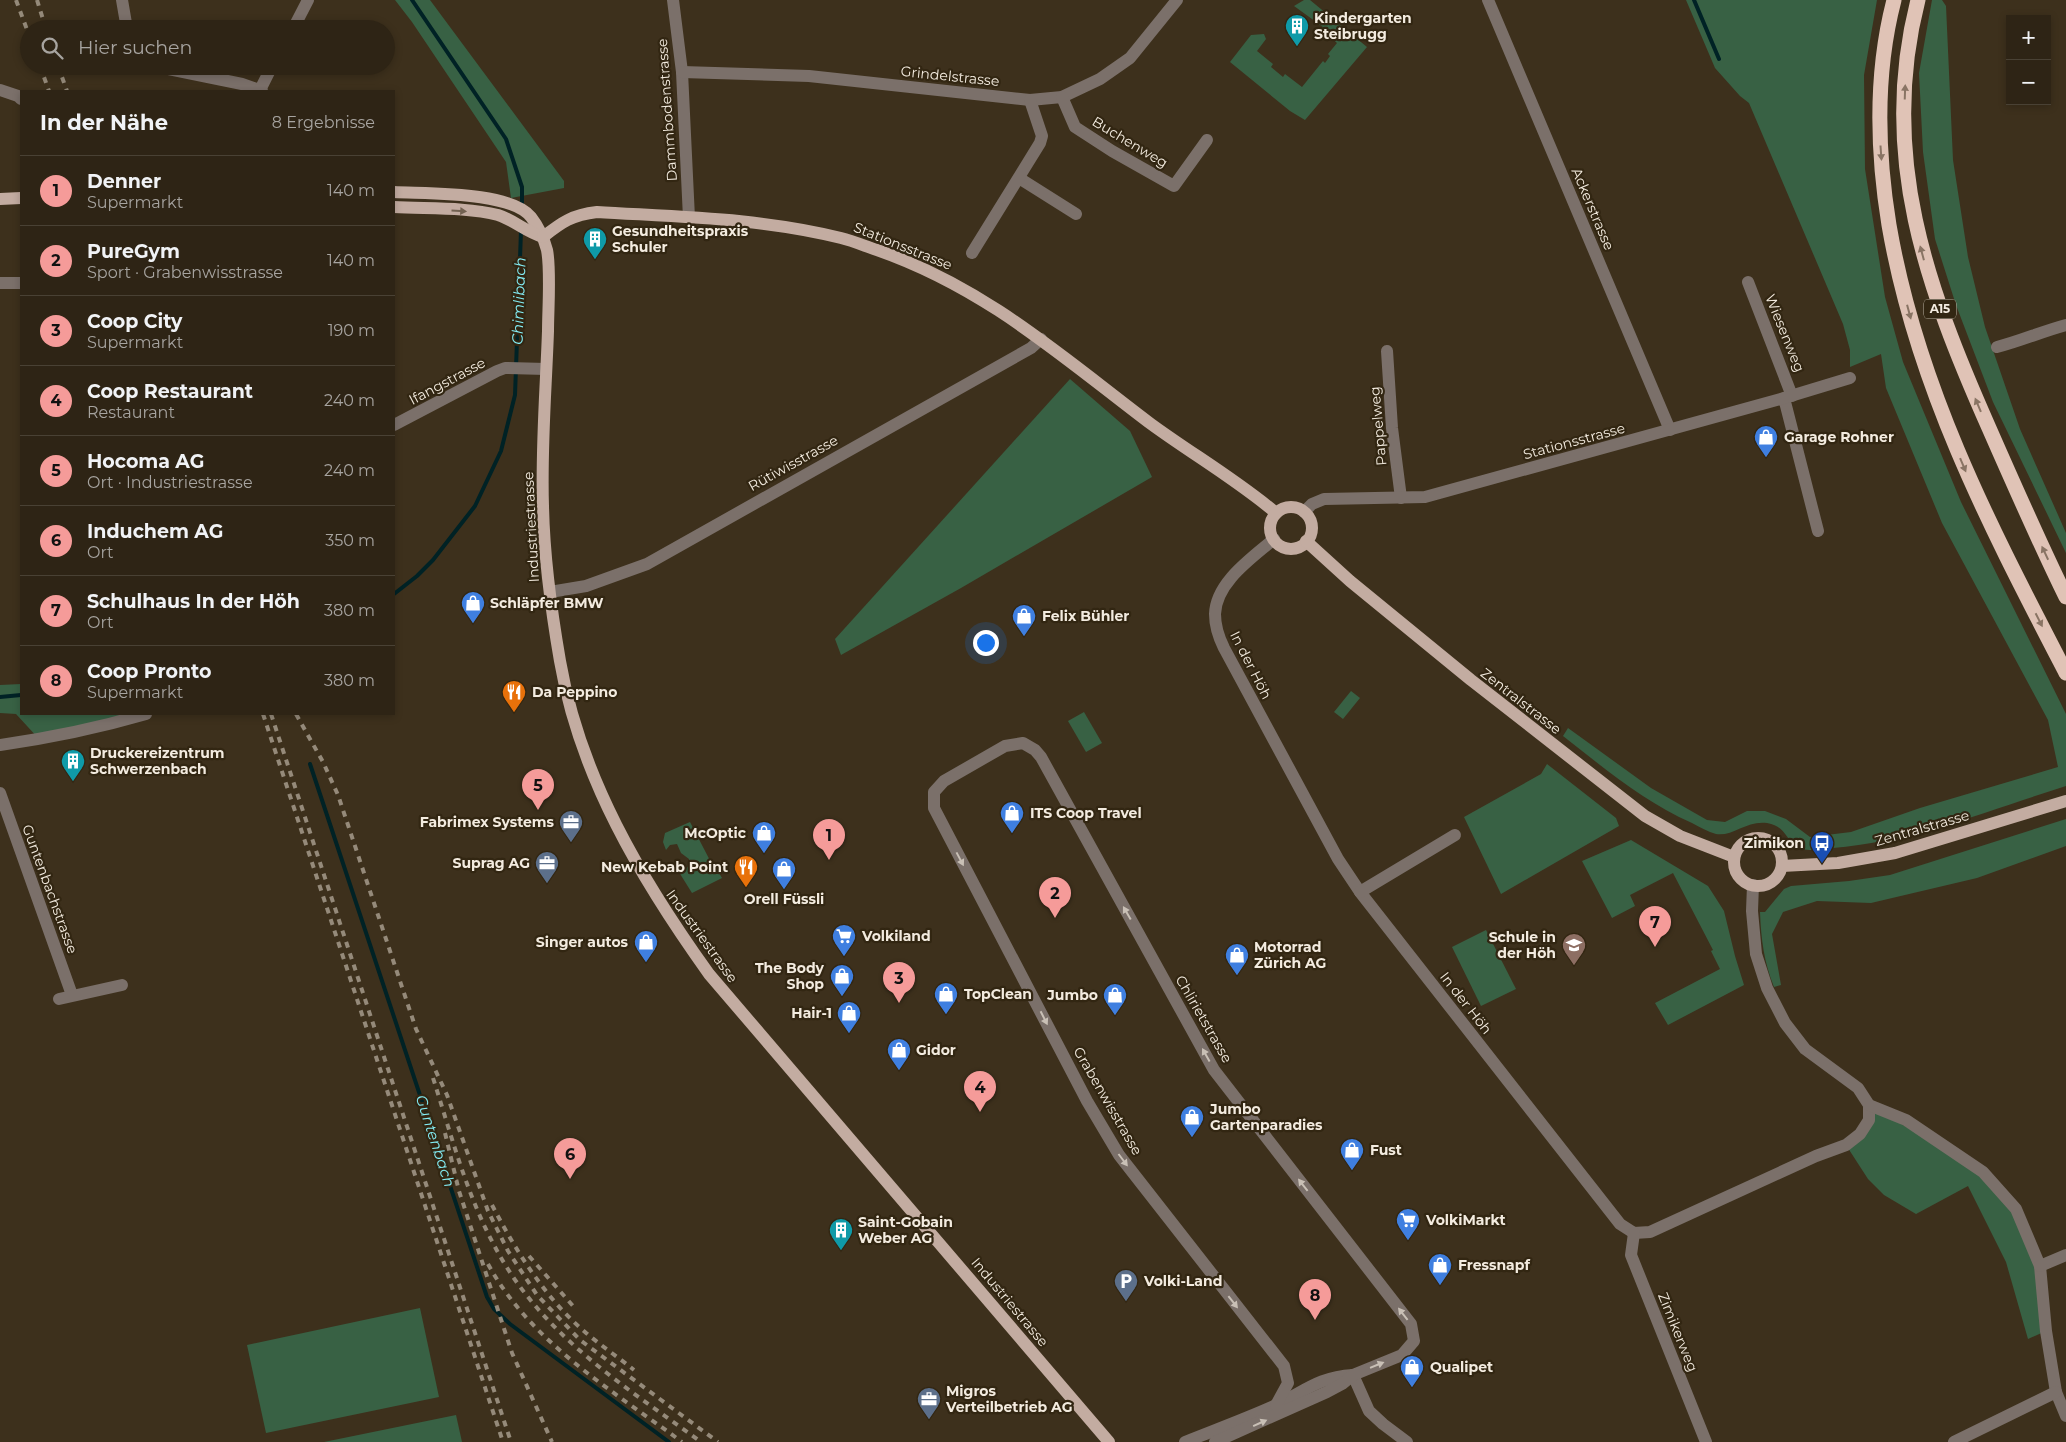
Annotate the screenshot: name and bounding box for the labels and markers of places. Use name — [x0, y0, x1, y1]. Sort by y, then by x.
place label: Kindergarten Steibrugg — [1314, 9, 1412, 43]
building icon: Kindergarten Steibrugg — [1284, 13, 1310, 47]
place label: Gesundheitspraxis Schuler — [612, 222, 749, 256]
building icon: Gesundheitspraxis Schuler — [582, 226, 608, 260]
shop icon: Garage Rohner — [1753, 424, 1779, 458]
place label: Garage Rohner — [1784, 428, 1894, 446]
shop icon: Schläpfer BMW — [460, 590, 486, 624]
place label: Schläpfer BMW — [490, 594, 604, 612]
shop icon: Felix Bühler — [1011, 603, 1037, 637]
place label: Felix Bühler — [1042, 607, 1129, 625]
restaurant icon: Da Peppino — [501, 679, 527, 713]
place label: Da Peppino — [532, 683, 618, 701]
place label: Druckereizentrum Schwerzenbach — [90, 744, 225, 778]
building icon: Druckereizentrum Schwerzenbach — [60, 748, 86, 782]
pin: 5 — [522, 769, 554, 810]
shop icon: ITS Coop Travel — [999, 800, 1025, 834]
place label: ITS Coop Travel — [1030, 804, 1142, 822]
office icon: Fabrimex Systems — [558, 809, 584, 843]
place label: Fabrimex Systems — [420, 813, 555, 831]
pin: 1 — [813, 819, 845, 860]
shop icon: McOptic — [751, 820, 777, 854]
place label: McOptic — [684, 824, 747, 842]
bus stop icon: Zimikon — [1809, 830, 1835, 864]
place label: Zimikon — [1744, 834, 1804, 852]
office icon: Suprag AG — [534, 850, 560, 884]
place label: Suprag AG — [452, 854, 530, 872]
restaurant icon: New Kebab Point — [733, 854, 759, 888]
shop icon: Orell Füssli — [771, 856, 797, 890]
place label: New Kebab Point — [601, 858, 728, 876]
pin: 2 — [1039, 877, 1071, 918]
place label: Orell Füssli — [744, 890, 824, 908]
pin: 7 — [1639, 906, 1671, 947]
supermarket icon: Volkiland — [831, 923, 857, 957]
place label: Volkiland — [861, 927, 931, 945]
place label: Schule in der Höh — [1489, 928, 1556, 962]
shop icon: Singer autos — [633, 929, 659, 963]
school or university icon: Schule in der Höh — [1561, 932, 1587, 966]
place label: Singer autos — [536, 933, 629, 951]
place label: Motorrad Zürich AG — [1254, 938, 1327, 972]
shop icon: Motorrad Zürich AG — [1224, 942, 1250, 976]
place label: The Body Shop — [755, 959, 825, 993]
pin: 3 — [883, 962, 915, 1003]
shop icon: The Body Shop — [829, 963, 855, 997]
shop icon: TopClean — [933, 981, 959, 1015]
shop icon: Jumbo — [1102, 982, 1128, 1016]
place label: TopClean — [964, 985, 1032, 1003]
place label: Jumbo — [1046, 986, 1098, 1004]
shop icon: Hair-1 — [836, 1000, 862, 1034]
place label: Hair-1 — [791, 1004, 832, 1022]
shop icon: Gidor — [886, 1037, 912, 1071]
place label: Gidor — [916, 1041, 956, 1059]
pin: 4 — [964, 1071, 996, 1112]
place label: Jumbo Gartenparadies — [1209, 1100, 1323, 1134]
shop icon: Jumbo Gartenparadies — [1179, 1104, 1205, 1138]
shop icon: Fust — [1339, 1137, 1365, 1171]
pin: 6 — [554, 1138, 586, 1179]
place label: Fust — [1370, 1141, 1402, 1159]
supermarket icon: VolkiMarkt — [1395, 1207, 1421, 1241]
place label: VolkiMarkt — [1425, 1211, 1506, 1229]
place label: Saint-Gobain Weber AG — [858, 1213, 953, 1247]
building icon: Saint-Gobain Weber AG — [828, 1217, 854, 1251]
shop icon: Fressnapf — [1427, 1252, 1453, 1286]
place label: Fressnapf — [1458, 1256, 1530, 1274]
parking icon: Volki-Land — [1113, 1268, 1139, 1302]
place label: Volki-Land — [1143, 1272, 1222, 1290]
pin: 8 — [1299, 1279, 1331, 1320]
shop icon: Qualipet — [1399, 1354, 1425, 1388]
place label: Qualipet — [1430, 1358, 1493, 1376]
place label: Migros Verteilbetrieb AG — [945, 1382, 1073, 1416]
office icon: Migros Verteilbetrieb AG — [916, 1386, 942, 1420]

